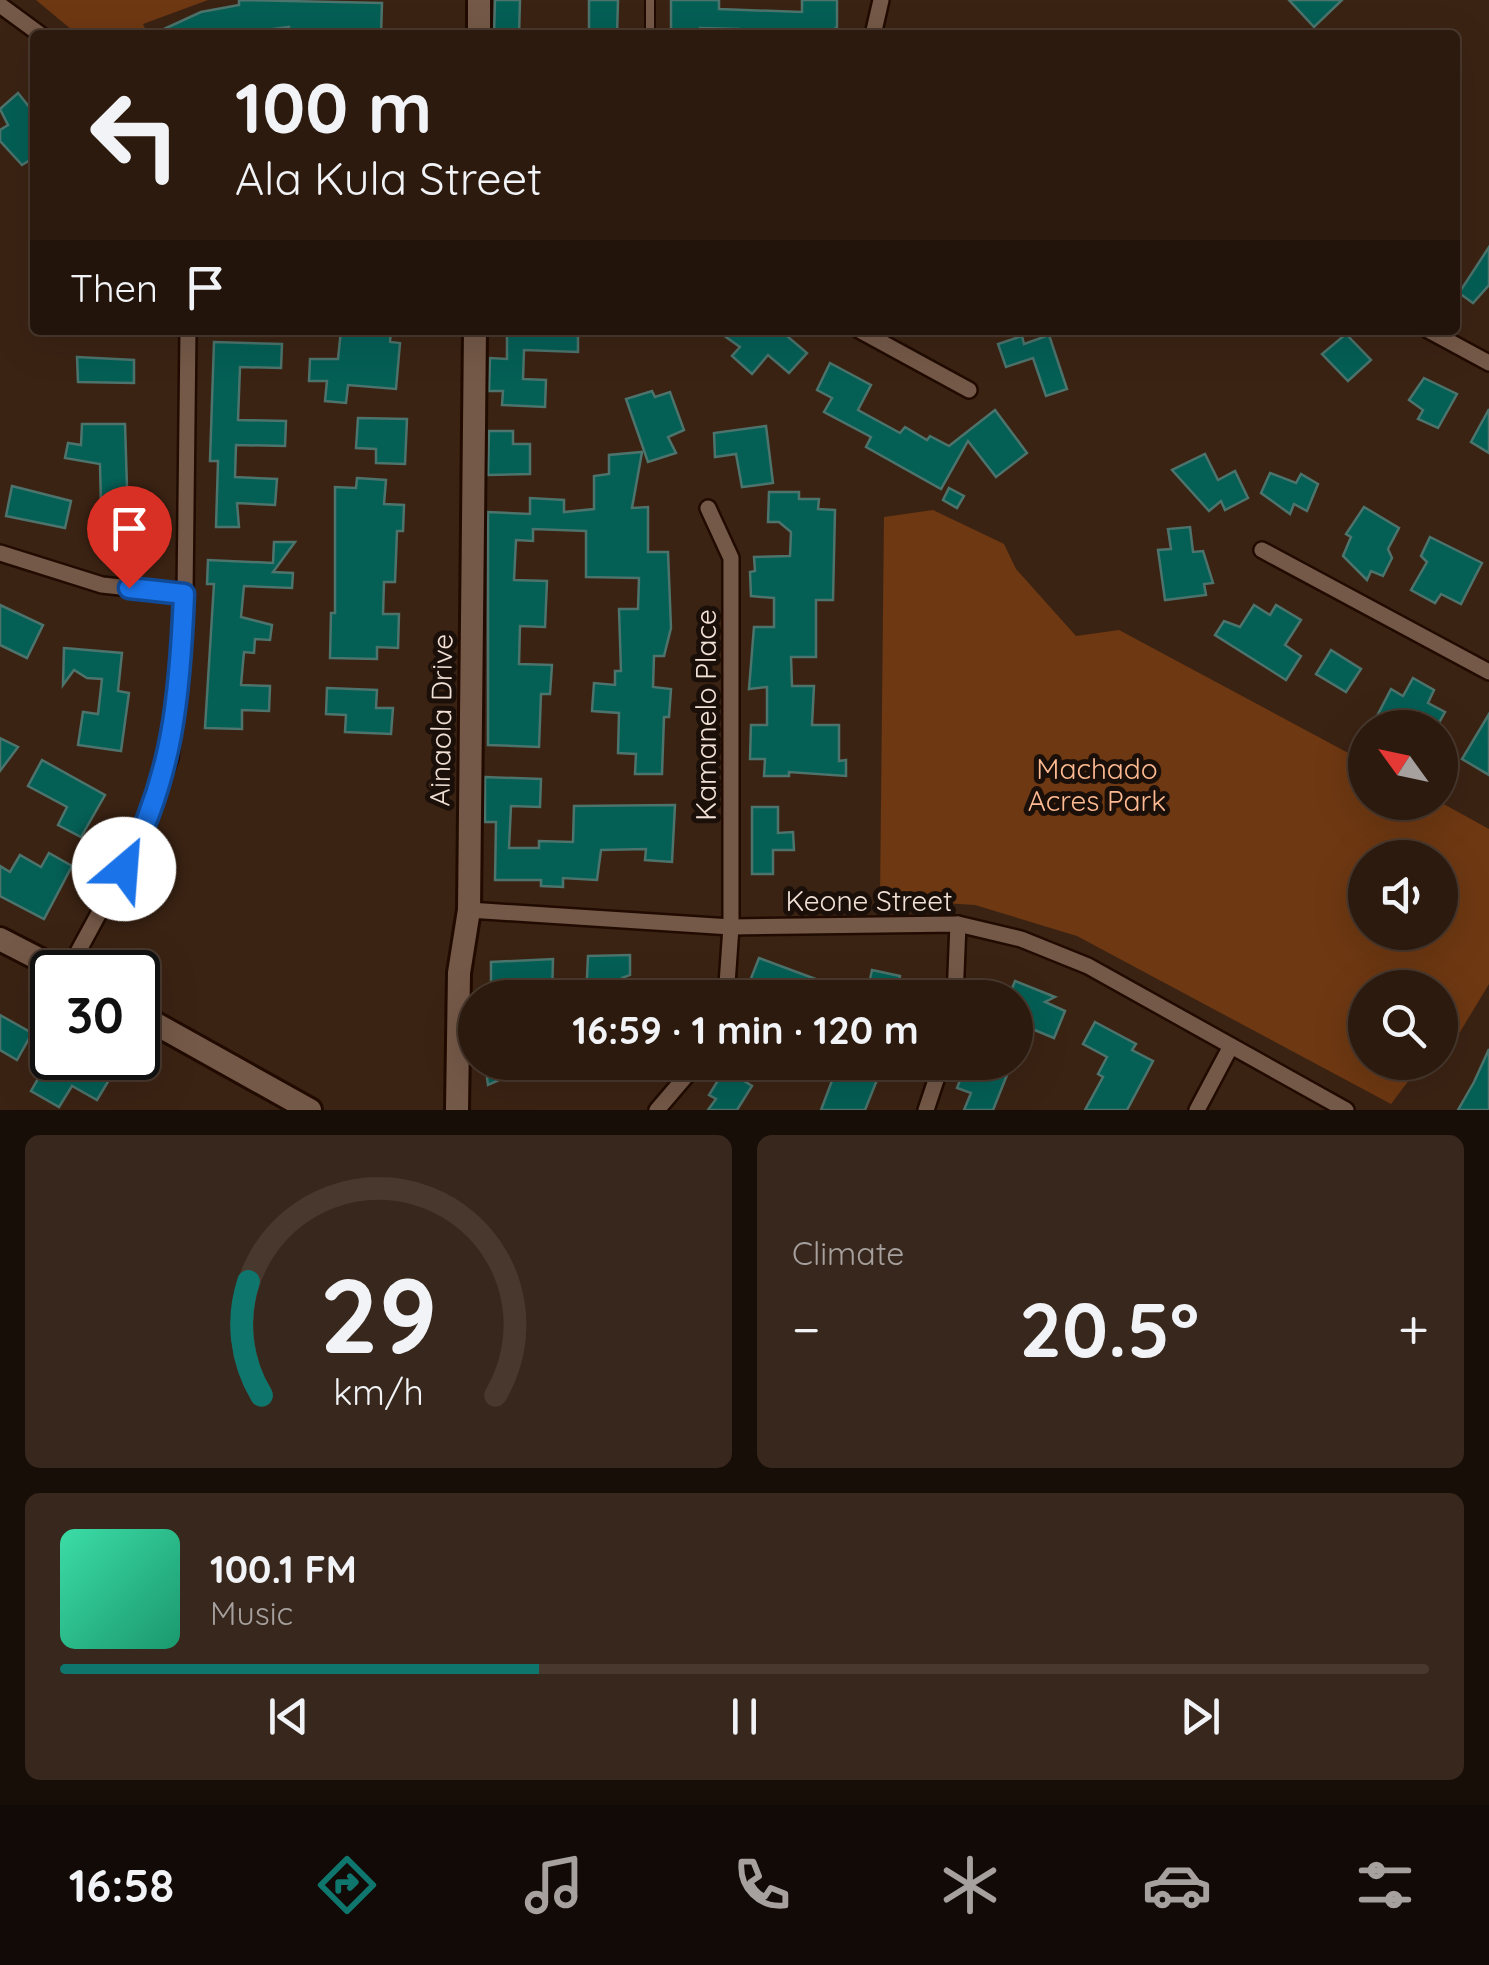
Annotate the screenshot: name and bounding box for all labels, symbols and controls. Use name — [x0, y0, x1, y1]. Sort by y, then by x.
text: 100 m — [235, 63, 432, 151]
icon: left — [70, 70, 200, 200]
text: Ala Kula Street — [235, 150, 542, 206]
icon: arrive — [178, 260, 233, 315]
text: Then — [70, 264, 158, 312]
pin — [87, 486, 172, 589]
icon: arrive — [102, 501, 157, 556]
street label: Kamanelo Place — [688, 609, 723, 821]
street label: Ainaola Drive — [421, 633, 460, 807]
north arrow — [1348, 710, 1458, 820]
map controls — [1348, 710, 1458, 1080]
park label: Machado Acres Park — [1028, 751, 1166, 818]
position arrow — [72, 817, 176, 921]
button: sound — [1348, 840, 1458, 950]
street label: Keone Street — [785, 883, 953, 918]
speed limit sign: 30 — [30, 950, 160, 1080]
button: search — [1348, 970, 1458, 1080]
text: 16:59 · 1 min · 120 m — [572, 1006, 919, 1054]
text: Climate — [792, 1233, 904, 1273]
text: 29 — [319, 1249, 438, 1379]
text: 20.5° — [1019, 1282, 1199, 1376]
text: − — [792, 1294, 821, 1363]
text: + — [1398, 1294, 1429, 1363]
text: km/h — [333, 1369, 424, 1414]
text: 100.1 FM — [210, 1545, 357, 1593]
text: Music — [210, 1593, 293, 1633]
icon: previous — [261, 1689, 316, 1744]
icon: pause — [717, 1689, 772, 1744]
icon: next — [1173, 1689, 1228, 1744]
icon: directions — [312, 1850, 382, 1920]
icon: music — [519, 1850, 589, 1920]
icon: phone — [727, 1850, 797, 1920]
icon: climate — [935, 1850, 1005, 1920]
icon: car — [1142, 1850, 1212, 1920]
icon: filters — [1350, 1850, 1420, 1920]
text: 16:58 — [69, 1857, 174, 1913]

